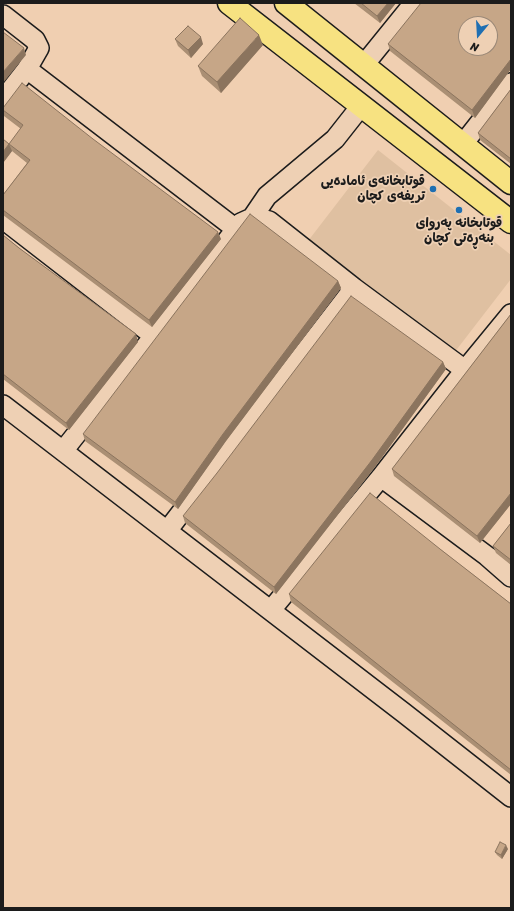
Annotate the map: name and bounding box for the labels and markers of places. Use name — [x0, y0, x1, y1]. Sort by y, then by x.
place label: قوتابخانەی ئامادەیی تریفەی کچان — [321, 174, 425, 205]
marker: قوتابخانەی ئامادەیی تریفەی کچان — [428, 184, 438, 194]
marker: قوتابخانە پەروای بنەڕەتی کچان — [454, 205, 464, 215]
place label: قوتابخانە پەروای بنەڕەتی کچان — [416, 216, 502, 247]

